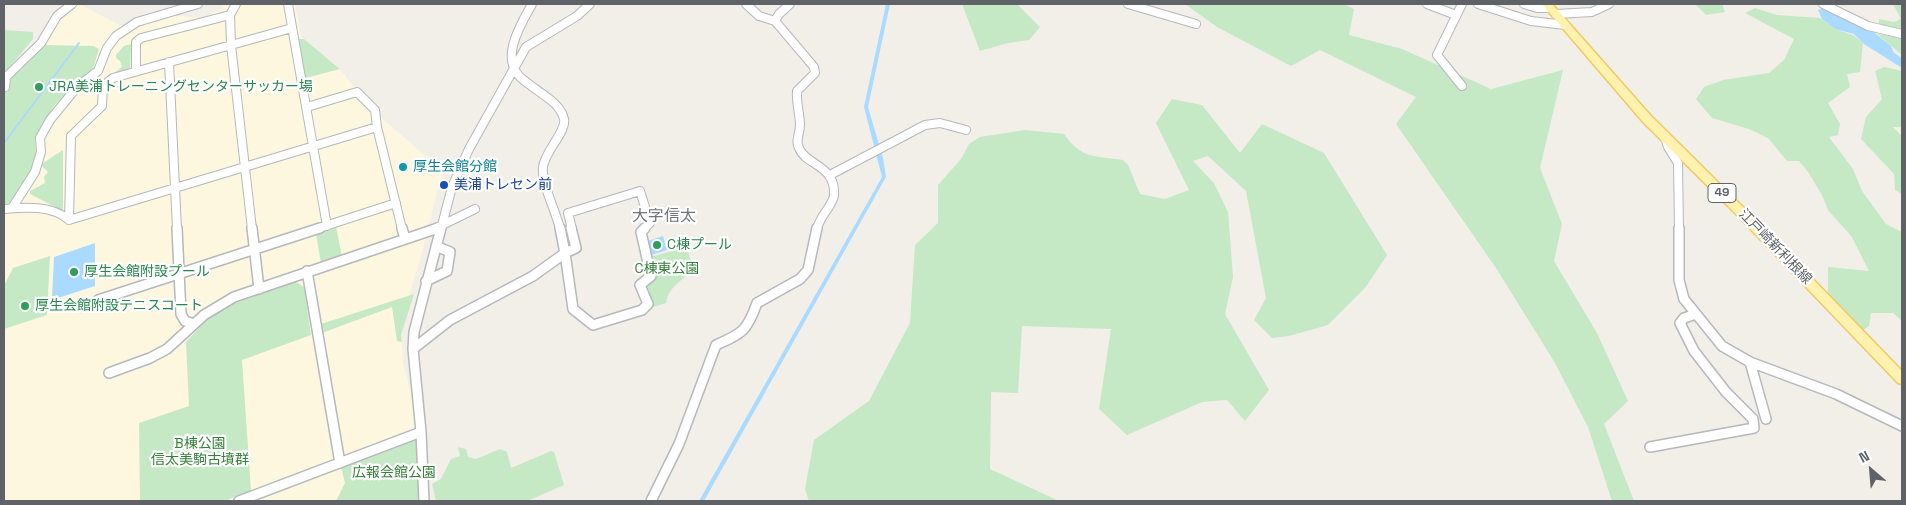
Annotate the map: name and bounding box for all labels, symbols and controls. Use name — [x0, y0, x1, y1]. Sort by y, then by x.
place label: JRA美浦トレーニングセンターサッカー場 — [49, 79, 313, 95]
marker: JRA美浦トレーニングセンターサッカー場 — [33, 81, 45, 93]
place label: 厚生会館分館 — [413, 159, 497, 175]
marker: 厚生会館分館 — [397, 161, 409, 173]
place label: 美浦トレセン前 — [454, 177, 552, 193]
marker: 美浦トレセン前 — [438, 179, 450, 191]
road number: 49 — [1708, 184, 1736, 202]
street label: 江戸崎新利根線 — [1735, 206, 1815, 288]
district label: 大字信太 — [632, 207, 696, 227]
place label: C棟プール — [667, 237, 732, 253]
marker: C棟プール — [651, 239, 663, 251]
park label: C棟東公園 — [635, 261, 699, 277]
place label: 厚生会館附設プール — [84, 264, 210, 280]
marker: 厚生会館附設プール — [68, 266, 80, 278]
place label: 厚生会館附設テニスコート — [35, 298, 203, 314]
marker: 厚生会館附設テニスコート — [19, 300, 31, 312]
park label: B棟公園 信太美駒古墳群 — [151, 436, 249, 468]
north arrow — [1846, 445, 1896, 495]
text: N — [1856, 446, 1872, 467]
park label: 広報会館公園 — [352, 465, 436, 481]

